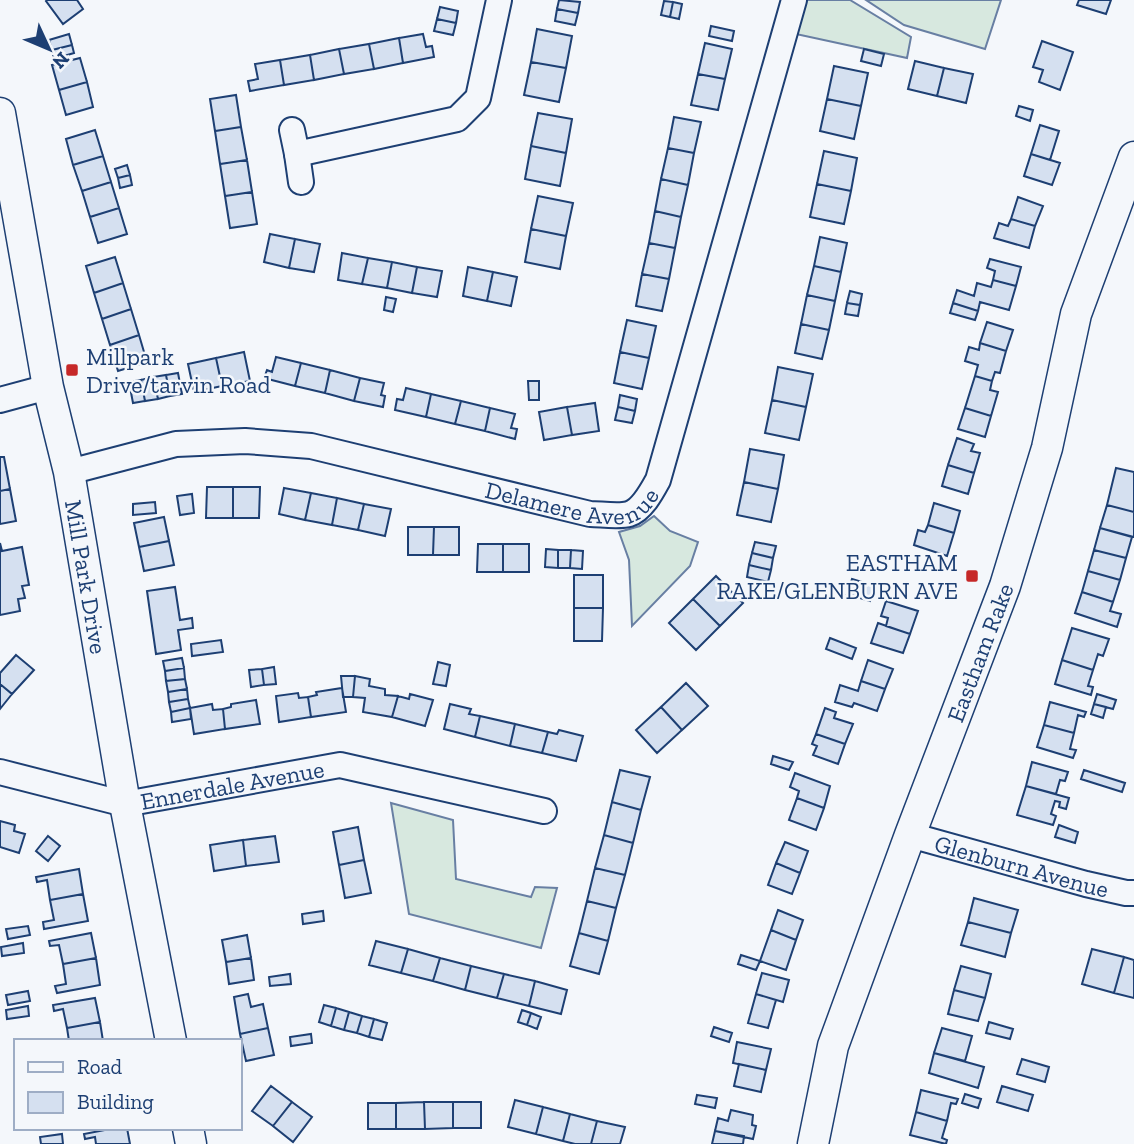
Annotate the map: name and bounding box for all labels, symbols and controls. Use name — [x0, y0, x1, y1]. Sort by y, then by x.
north arrow — [14, 14, 84, 84]
text: N — [48, 47, 74, 74]
place label: Millpark Drive/tarvin Road — [86, 342, 271, 399]
marker: Millpark Drive/tarvin Road — [64, 362, 80, 378]
street label: Delamere Avenue — [475, 464, 657, 500]
text: Delamere Avenue — [482, 475, 665, 530]
street label: Mill Park Drive — [59, 498, 114, 656]
place label: EASTHAM RAKE/GLENBURN AVE — [716, 548, 958, 605]
marker: EASTHAM RAKE/GLENBURN AVE — [964, 568, 980, 584]
street label: Eastham Rake — [940, 579, 1019, 726]
street label: Ennerdale Avenue — [138, 754, 326, 815]
street label: Glenburn Avenue — [932, 828, 1111, 903]
legend — [14, 1039, 242, 1130]
text: Road — [77, 1054, 123, 1079]
text: Building — [77, 1089, 154, 1114]

